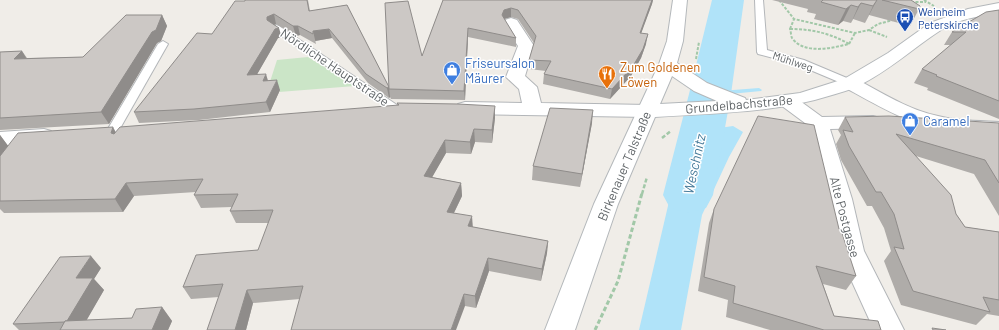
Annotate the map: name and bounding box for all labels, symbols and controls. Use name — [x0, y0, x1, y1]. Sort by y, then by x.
place label: Weinheim Peterskirche — [918, 5, 979, 31]
bus stop icon: Weinheim Peterskirche — [895, 7, 915, 32]
street label: Nördliche Hauptstraße — [278, 25, 392, 109]
street label: Mühlweg — [771, 48, 815, 74]
place label: Friseursalon Mäurer — [465, 55, 535, 86]
place label: Zum Goldenen Löwen — [620, 59, 700, 90]
shop icon: Friseursalon Mäurer — [442, 60, 462, 85]
restaurant icon: Zum Goldenen Löwen — [597, 64, 617, 89]
street label: Grundelbachstraße — [685, 91, 793, 117]
street label: Birkenauer Talstraße — [594, 109, 654, 223]
shop icon: Caramel — [900, 111, 920, 136]
place label: Caramel — [923, 113, 969, 129]
water label: Weschnitz — [679, 131, 709, 196]
street label: Alte Postgasse — [827, 175, 864, 259]

